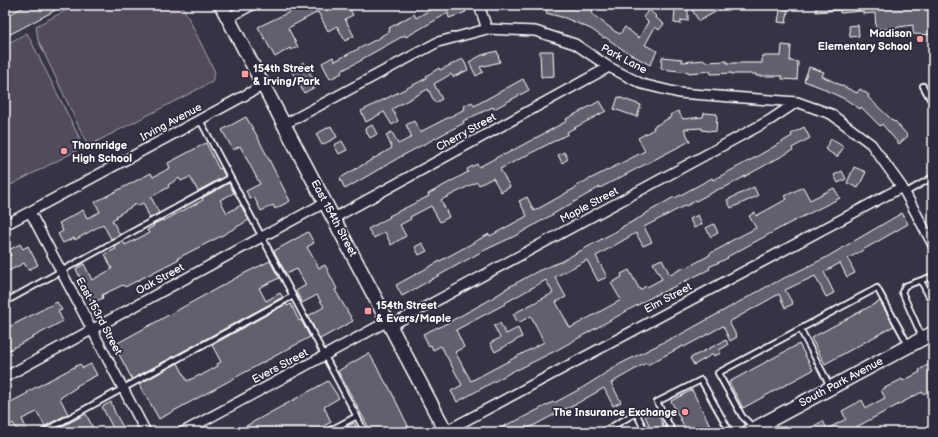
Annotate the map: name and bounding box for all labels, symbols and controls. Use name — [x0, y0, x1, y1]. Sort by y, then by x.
place label: Madison Elementary School — [818, 27, 912, 53]
marker: Madison Elementary School — [915, 34, 925, 44]
street label: Park Lane — [599, 42, 650, 77]
place label: 154th Street & Irving/Park — [253, 62, 320, 88]
marker: 154th Street & Irving/Park — [240, 69, 250, 79]
street label: Irving Avenue — [138, 100, 204, 144]
street label: Cherry Street — [434, 110, 499, 154]
place label: Thornridge High School — [72, 139, 132, 165]
marker: Thornridge High School — [59, 146, 69, 156]
street label: East 154th Street — [308, 177, 360, 259]
street label: Maple Street — [558, 184, 621, 226]
street label: Oak Street — [134, 260, 187, 297]
street label: East 153rd Street — [73, 275, 125, 357]
street label: Elm Street — [642, 280, 694, 316]
place label: 154th Street & Evers/Maple — [376, 299, 451, 325]
marker: 154th Street & Evers/Maple — [363, 306, 373, 316]
street label: Evers Street — [250, 346, 311, 386]
street label: South Park Avenue — [797, 354, 886, 410]
place label: The Insurance Exchange — [553, 406, 677, 419]
marker: The Insurance Exchange — [680, 407, 690, 417]

